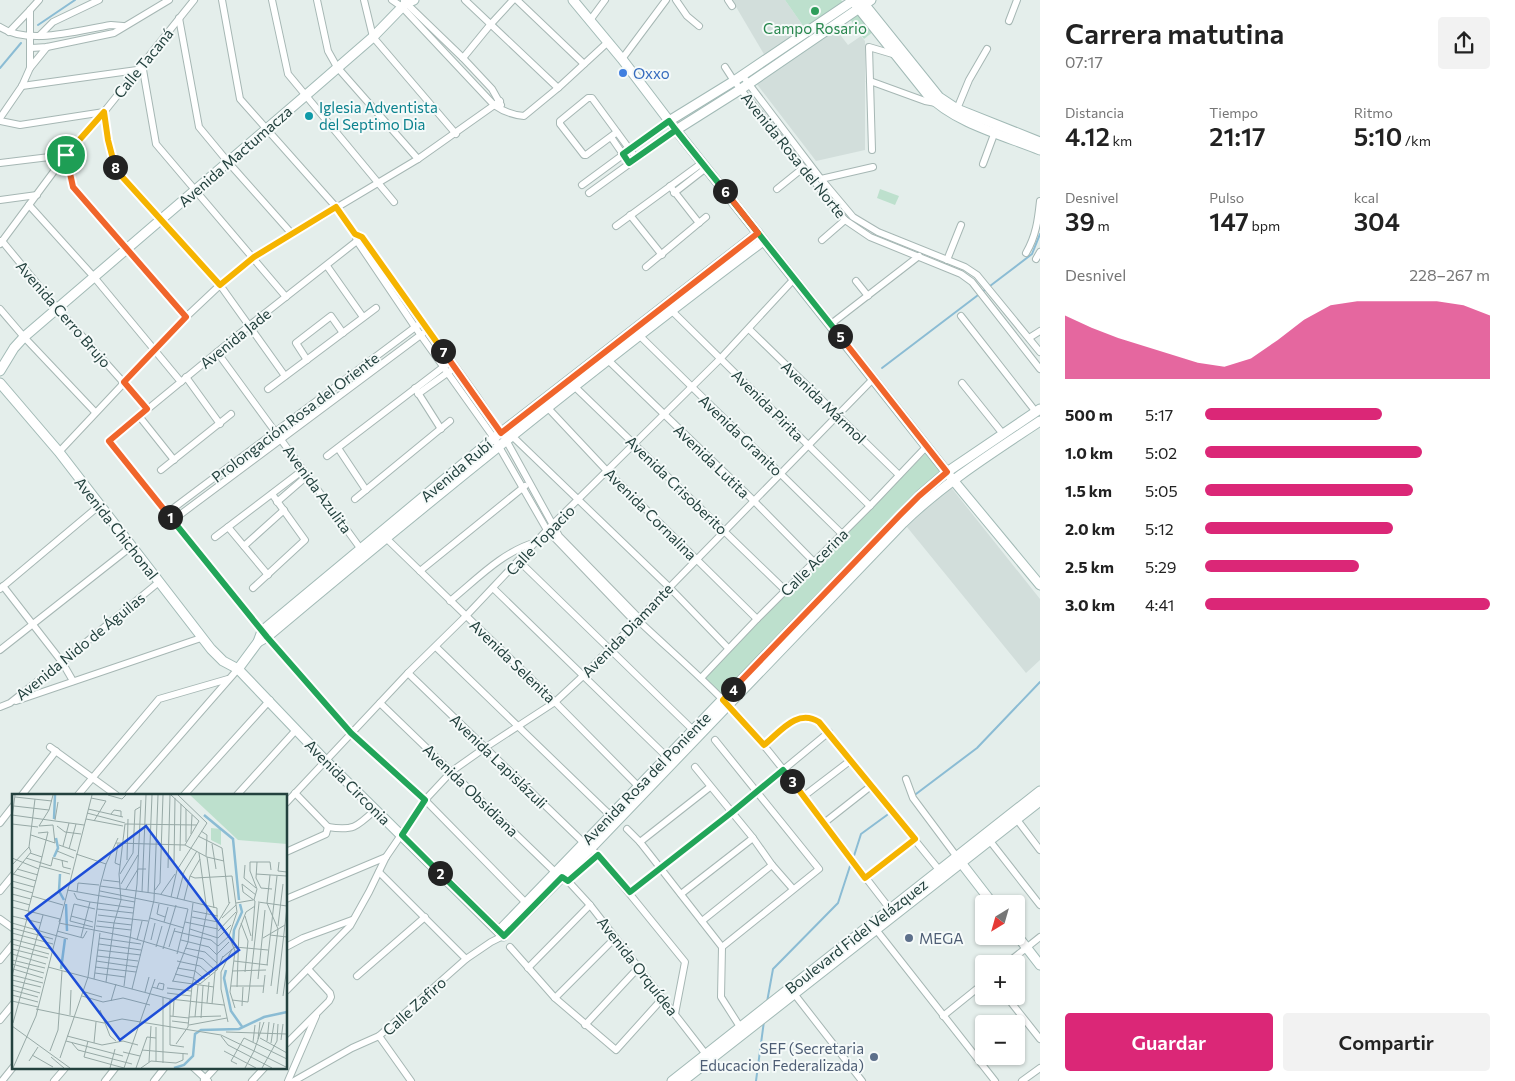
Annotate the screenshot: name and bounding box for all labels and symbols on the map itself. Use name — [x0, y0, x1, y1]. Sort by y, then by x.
marker: Campo Rosario — [809, 5, 821, 17]
place label: Campo Rosario — [763, 19, 867, 37]
street label: Calle Tacaná — [109, 25, 177, 101]
place label: Oxxo — [633, 64, 670, 82]
marker: Oxxo — [617, 67, 629, 79]
street label: Avenida Rosa del Norte — [738, 89, 850, 221]
place label: Iglesia Adventista del Septimo Dia — [319, 98, 438, 133]
street label: Avenida Mactumacza — [175, 102, 295, 210]
marker: Iglesia Adventista del Septimo Dia — [303, 110, 315, 122]
pin — [45, 134, 87, 176]
pin: 8 — [102, 154, 128, 180]
pin: 6 — [712, 178, 738, 204]
street label: Avenida Cerro Brujo — [13, 257, 115, 371]
street label: Avenida Jade — [196, 304, 274, 372]
pin: 5 — [828, 324, 852, 348]
pin: 7 — [430, 338, 456, 364]
street label: Prolongación Rosa del Oriente — [208, 348, 382, 486]
street label: Avenida Mármol — [778, 357, 870, 447]
street label: Avenida Pirita — [728, 365, 808, 445]
street label: Avenida Granito — [696, 391, 787, 479]
street label: Avenida Lutita — [671, 421, 753, 501]
street label: Avenida Crisoberito — [622, 432, 732, 538]
street label: Avenida Rubí — [416, 434, 496, 505]
street label: Avenida Azulita — [280, 441, 356, 537]
street label: Avenida Cornalina — [601, 464, 701, 564]
street label: Avenida Chichonal — [71, 473, 163, 583]
street label: Calle Topacio — [502, 501, 578, 579]
pin: 1 — [158, 504, 182, 530]
street label: Calle Acerina — [776, 524, 852, 600]
street label: Avenida Diamante — [578, 579, 676, 681]
street label: Avenida Nido de Águilas — [11, 587, 148, 704]
street label: Avenida Selenita — [467, 616, 559, 706]
pin: 4 — [720, 676, 746, 702]
street label: Avenida Rosa del Poniente — [578, 708, 714, 848]
street label: Avenida Lapislázuli — [447, 710, 551, 812]
street label: Avenida Circonia — [302, 736, 394, 828]
street label: Avenida Obsidiana — [420, 740, 522, 840]
pin: 3 — [780, 768, 804, 794]
inset map — [12, 794, 288, 1068]
pin: 2 — [428, 860, 452, 886]
street label: Boulevard Fidel Velázquez — [781, 875, 931, 997]
north arrow — [975, 895, 1025, 945]
street label: Avenida Orquídea — [594, 913, 682, 1019]
place label: MEGA — [919, 929, 964, 947]
marker: MEGA — [903, 932, 915, 944]
street label: Calle Zafiro — [379, 973, 449, 1039]
place label: SEF (Secretaria Educacion Federalizada) — [699, 1039, 864, 1074]
marker: SEF (Secretaria Educacion Federalizada) — [868, 1051, 880, 1063]

